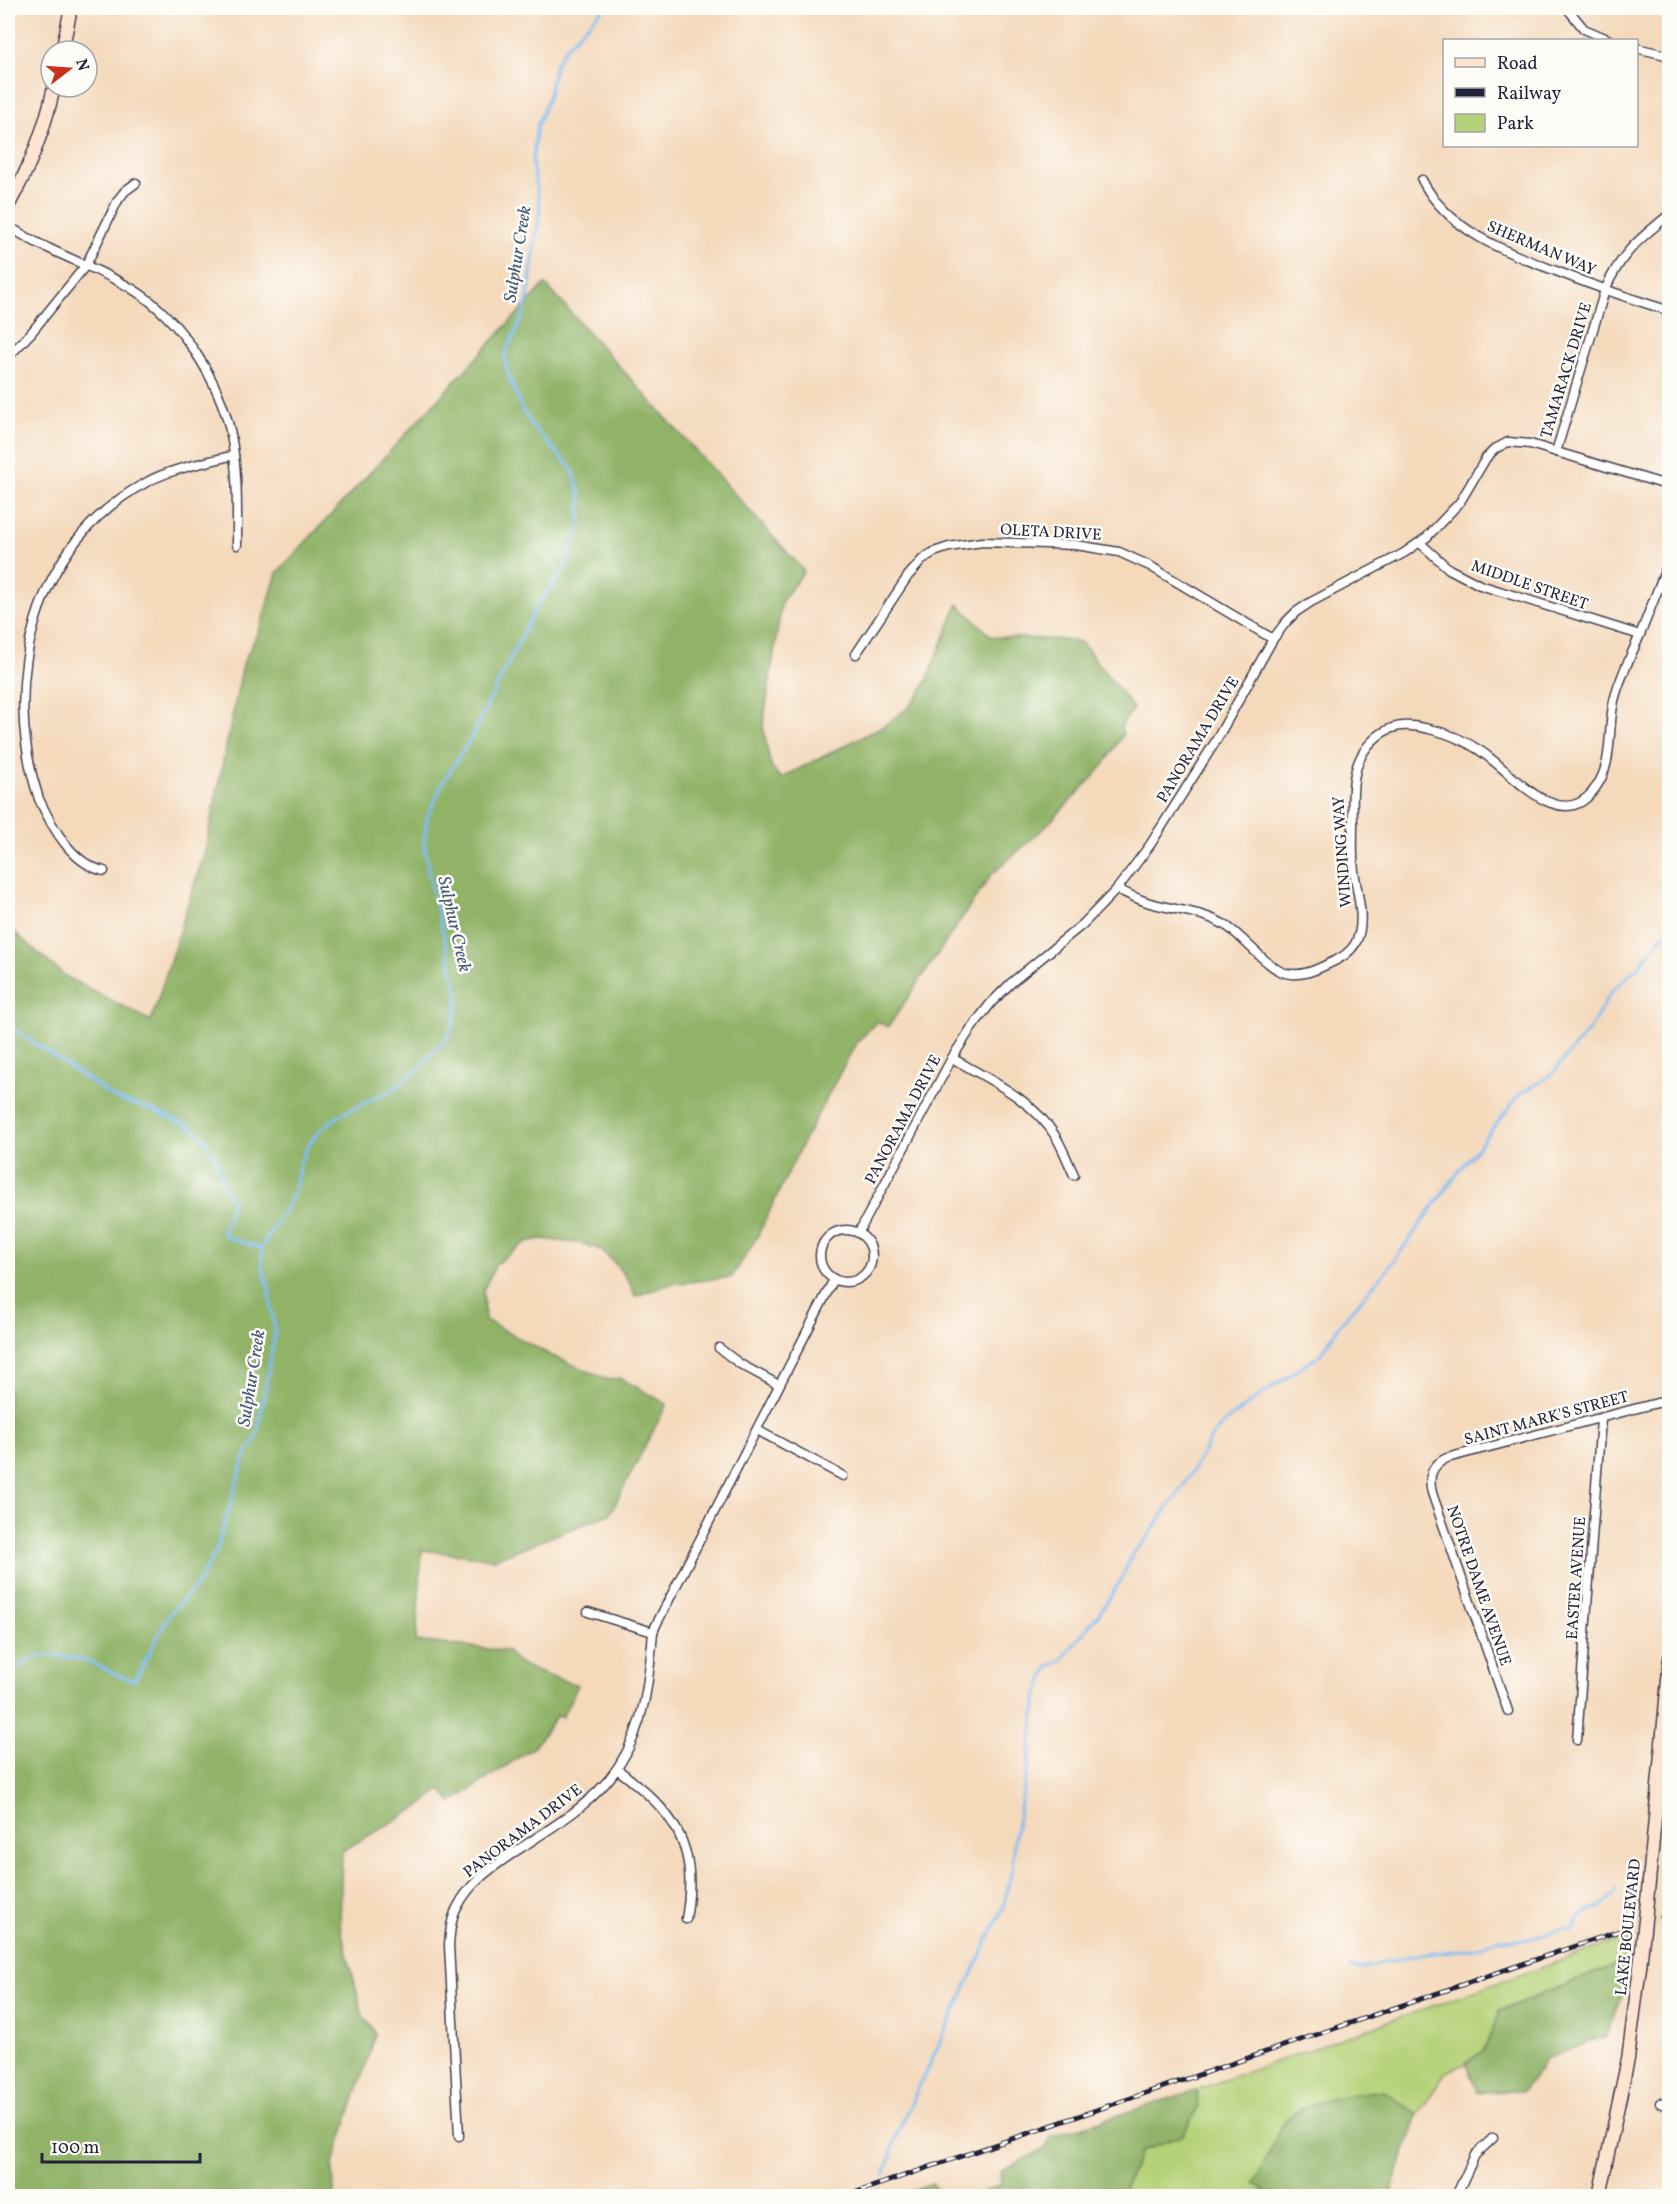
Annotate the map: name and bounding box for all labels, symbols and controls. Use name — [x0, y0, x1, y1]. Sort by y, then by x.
north arrow — [39, 39, 99, 99]
legend — [1443, 39, 1638, 147]
text: Road — [1497, 52, 1538, 77]
text: N — [69, 56, 94, 74]
text: Railway — [1497, 82, 1561, 107]
text: Park — [1497, 112, 1534, 137]
water label: Sulphur Creek — [499, 204, 538, 304]
street label: SHERMAN WAY — [1483, 216, 1599, 282]
street label: TAMARACK DRIVE — [1536, 300, 1598, 441]
street label: OLETA DRIVE — [1000, 519, 1102, 547]
street label: MIDDLE STREET — [1468, 556, 1591, 616]
street label: PANORAMA DRIVE — [1152, 673, 1245, 807]
street label: WINDING WAY — [1328, 795, 1358, 908]
water label: Sulphur Creek — [430, 874, 477, 975]
street label: PANORAMA DRIVE — [860, 1051, 947, 1189]
water label: Sulphur Creek — [233, 1328, 272, 1428]
street label: SAINT MARK'S STREET — [1462, 1386, 1631, 1451]
street label: NOTRE DAME AVENUE — [1440, 1503, 1516, 1669]
street label: EASTER AVENUE — [1562, 1516, 1592, 1640]
street label: PANORAMA DRIVE — [459, 1780, 587, 1884]
street label: LAKE BOULEVARD — [1611, 1857, 1647, 1997]
scale bar — [42, 2126, 200, 2164]
text: 100 m — [51, 2136, 100, 2161]

